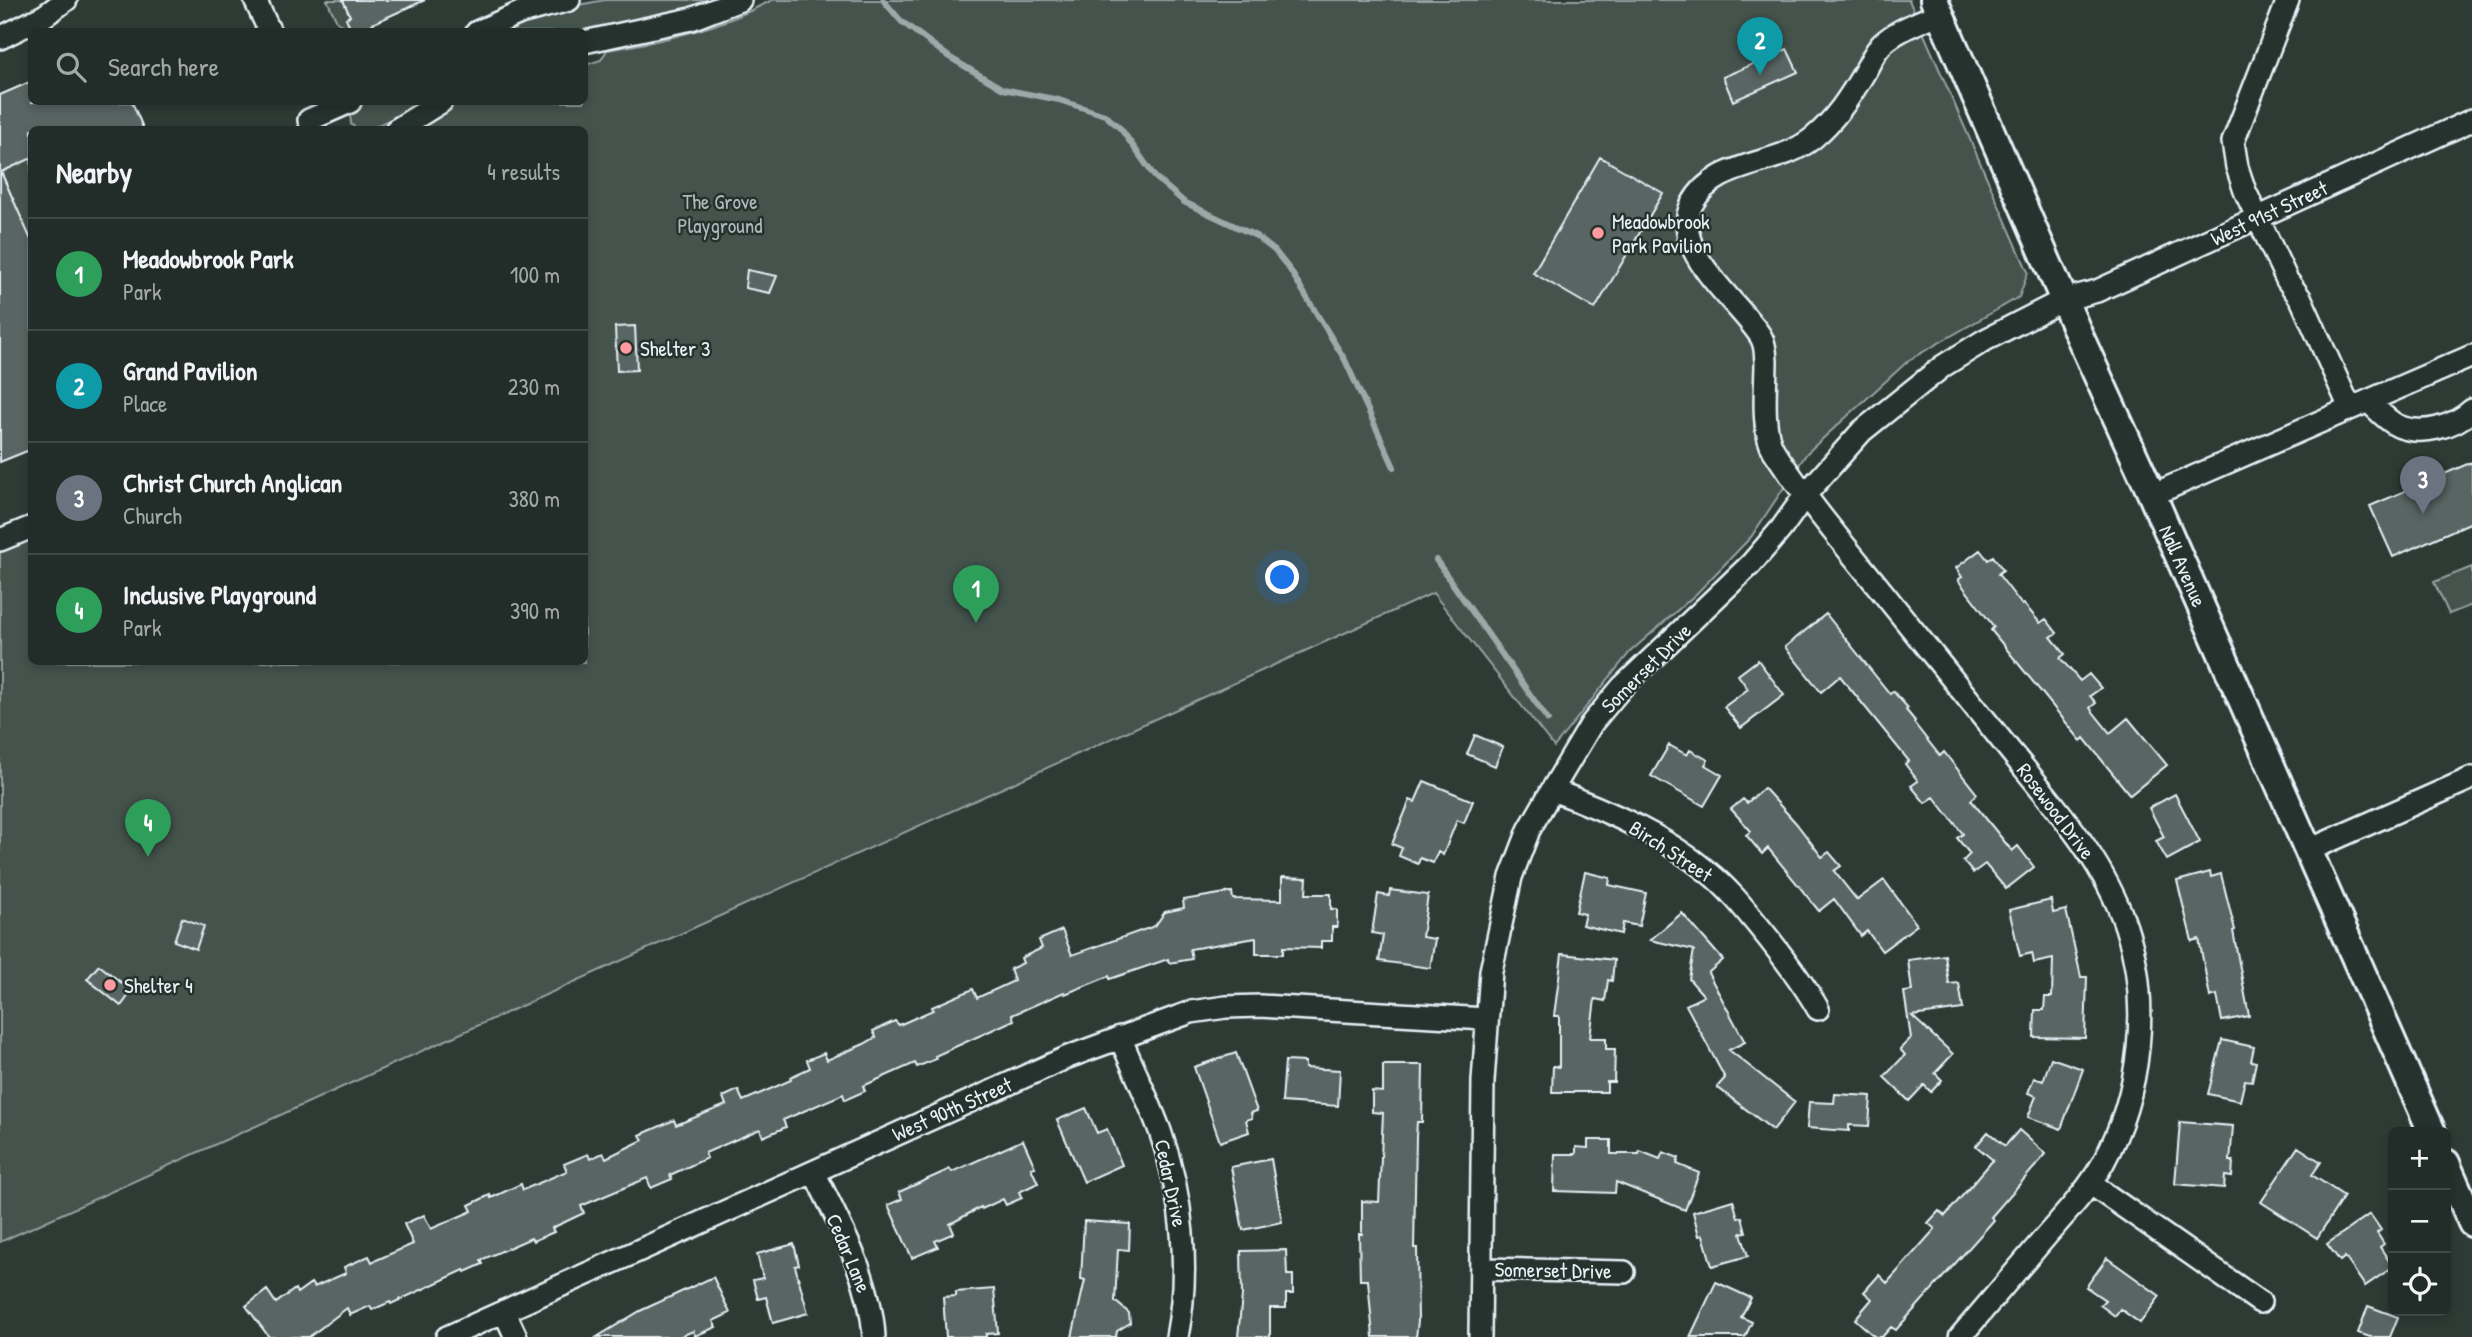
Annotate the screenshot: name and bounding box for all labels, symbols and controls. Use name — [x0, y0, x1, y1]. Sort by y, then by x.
pin: 2 — [1737, 17, 1783, 75]
search box — [28, 28, 588, 105]
icon: search — [52, 48, 90, 86]
text: Search here — [108, 49, 219, 84]
text: Nearby — [56, 152, 132, 192]
text: 4 results — [487, 156, 560, 187]
street label: West 91st Street — [2206, 173, 2333, 253]
park label: The Grove Playground — [678, 187, 762, 240]
place label: Meadowbrook Park Pavilion — [1612, 207, 1712, 260]
marker: Meadowbrook Park Pavilion — [1590, 225, 1606, 241]
text: Meadowbrook Park — [123, 241, 294, 276]
text: 1 — [75, 259, 83, 290]
text: 100 m — [510, 259, 560, 290]
text: Park — [123, 276, 161, 307]
place label: Shelter 3 — [640, 334, 710, 363]
marker: Shelter 3 — [618, 340, 634, 356]
text: Grand Pavilion — [123, 353, 257, 388]
text: 2 — [74, 371, 84, 402]
text: 230 m — [508, 371, 560, 402]
text: Place — [123, 388, 167, 419]
pin: 3 — [2400, 456, 2446, 514]
text: Christ Church Anglican — [123, 465, 342, 500]
text: 3 — [74, 483, 84, 514]
text: 380 m — [509, 483, 560, 514]
text: Church — [123, 500, 182, 531]
street label: Nall Avenue — [2152, 521, 2214, 611]
your location — [1265, 560, 1299, 594]
pin: 1 — [953, 565, 999, 623]
text: Inclusive Playground — [123, 577, 316, 612]
text: 4 — [75, 595, 83, 626]
text: 390 m — [510, 595, 560, 626]
text: Park — [123, 612, 161, 643]
street label: Somerset Drive — [1594, 616, 1698, 720]
street label: Rosewood Drive — [2010, 757, 2102, 865]
pin: 4 — [125, 799, 171, 857]
street label: Birch Street — [1624, 813, 1719, 889]
place label: Shelter 4 — [124, 971, 193, 1000]
marker: Shelter 4 — [102, 977, 118, 993]
street label: West 90th Street — [887, 1069, 1017, 1148]
map controls — [2388, 1127, 2451, 1316]
button: + — [2388, 1127, 2451, 1190]
street label: Cedar Drive — [1148, 1137, 1194, 1229]
button: − — [2388, 1190, 2451, 1253]
street label: Cedar Lane — [819, 1209, 879, 1297]
button: locate — [2388, 1253, 2451, 1316]
street label: Somerset Drive — [1494, 1254, 1612, 1286]

